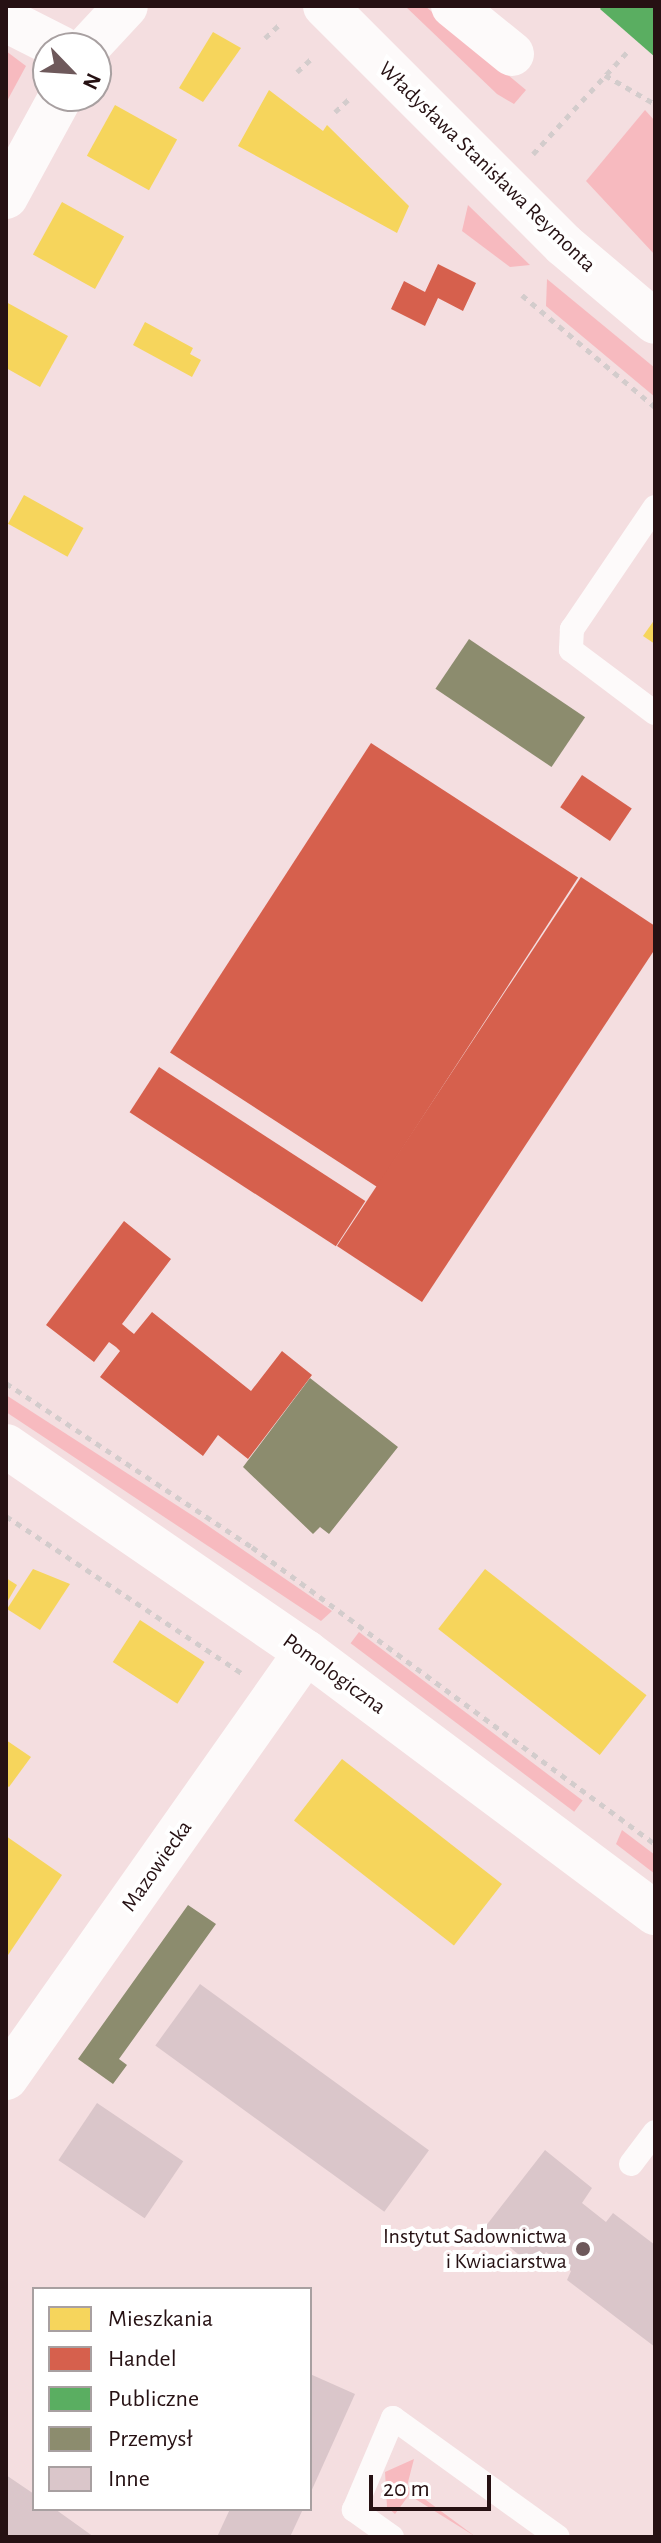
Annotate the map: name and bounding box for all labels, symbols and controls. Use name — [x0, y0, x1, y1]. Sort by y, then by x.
north arrow — [32, 32, 112, 112]
street label: Władysława Stanisława Reymonta — [373, 56, 601, 278]
text: N — [79, 70, 105, 93]
street label: Pomologiczna — [277, 1628, 391, 1720]
street label: Mazowiecka — [116, 1815, 198, 1917]
place label: Instytut Sadownictwa i Kwiaciarstwa — [383, 2223, 567, 2274]
marker: Instytut Sadownictwa i Kwiaciarstwa — [574, 2240, 592, 2258]
legend — [32, 2287, 312, 2511]
text: Mieszkania — [108, 2307, 213, 2331]
text: Handel — [108, 2347, 177, 2371]
text: Publiczne — [108, 2387, 199, 2411]
text: Przemysł — [108, 2427, 193, 2451]
scale bar — [373, 2459, 495, 2509]
text: Inne — [108, 2467, 150, 2491]
text: 20 m — [383, 2477, 430, 2501]

